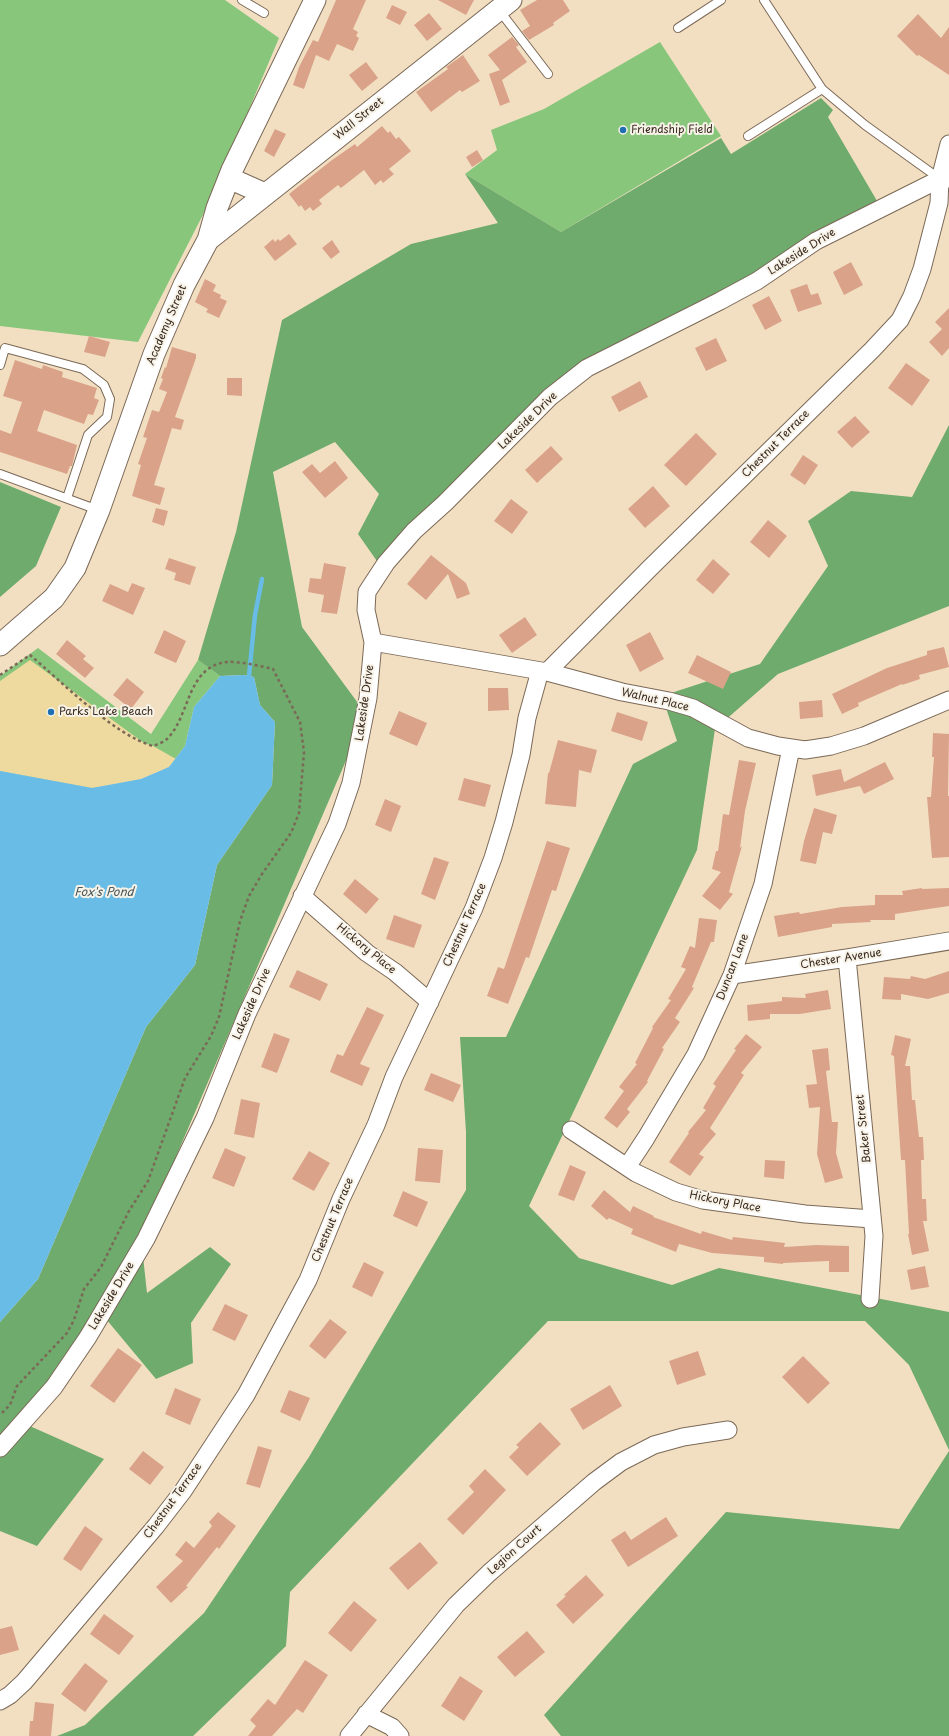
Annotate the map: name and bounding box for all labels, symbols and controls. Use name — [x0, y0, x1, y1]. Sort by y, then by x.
street label: Wall Street — [332, 95, 386, 143]
place label: Friendship Field — [631, 123, 713, 137]
marker: Friendship Field — [618, 125, 628, 135]
street label: Lakeside Drive — [766, 226, 838, 278]
street label: Academy Street — [144, 283, 190, 367]
street label: Lakeside Drive — [496, 390, 560, 452]
street label: Chestnut Terrace — [739, 407, 813, 481]
street label: Lakeside Drive — [353, 664, 377, 742]
street label: Walnut Place — [620, 686, 690, 714]
place label: Parks Lake Beach — [59, 705, 153, 719]
marker: Parks Lake Beach — [46, 707, 56, 717]
street label: Chestnut Terrace — [441, 881, 489, 969]
water label: Fox's Pond — [74, 886, 134, 900]
street label: Hickory Place — [334, 921, 398, 977]
street label: Duncan Lane — [714, 932, 752, 1002]
street label: Chester Avenue — [799, 946, 883, 972]
street label: Lakeside Drive — [230, 966, 274, 1042]
street label: Baker Street — [854, 1094, 874, 1164]
street label: Chestnut Terrace — [309, 1176, 357, 1264]
street label: Hickory Place — [688, 1189, 762, 1215]
street label: Lakeside Drive — [87, 1260, 137, 1332]
street label: Chestnut Terrace — [141, 1461, 205, 1541]
street label: Legion Court — [485, 1522, 545, 1578]

